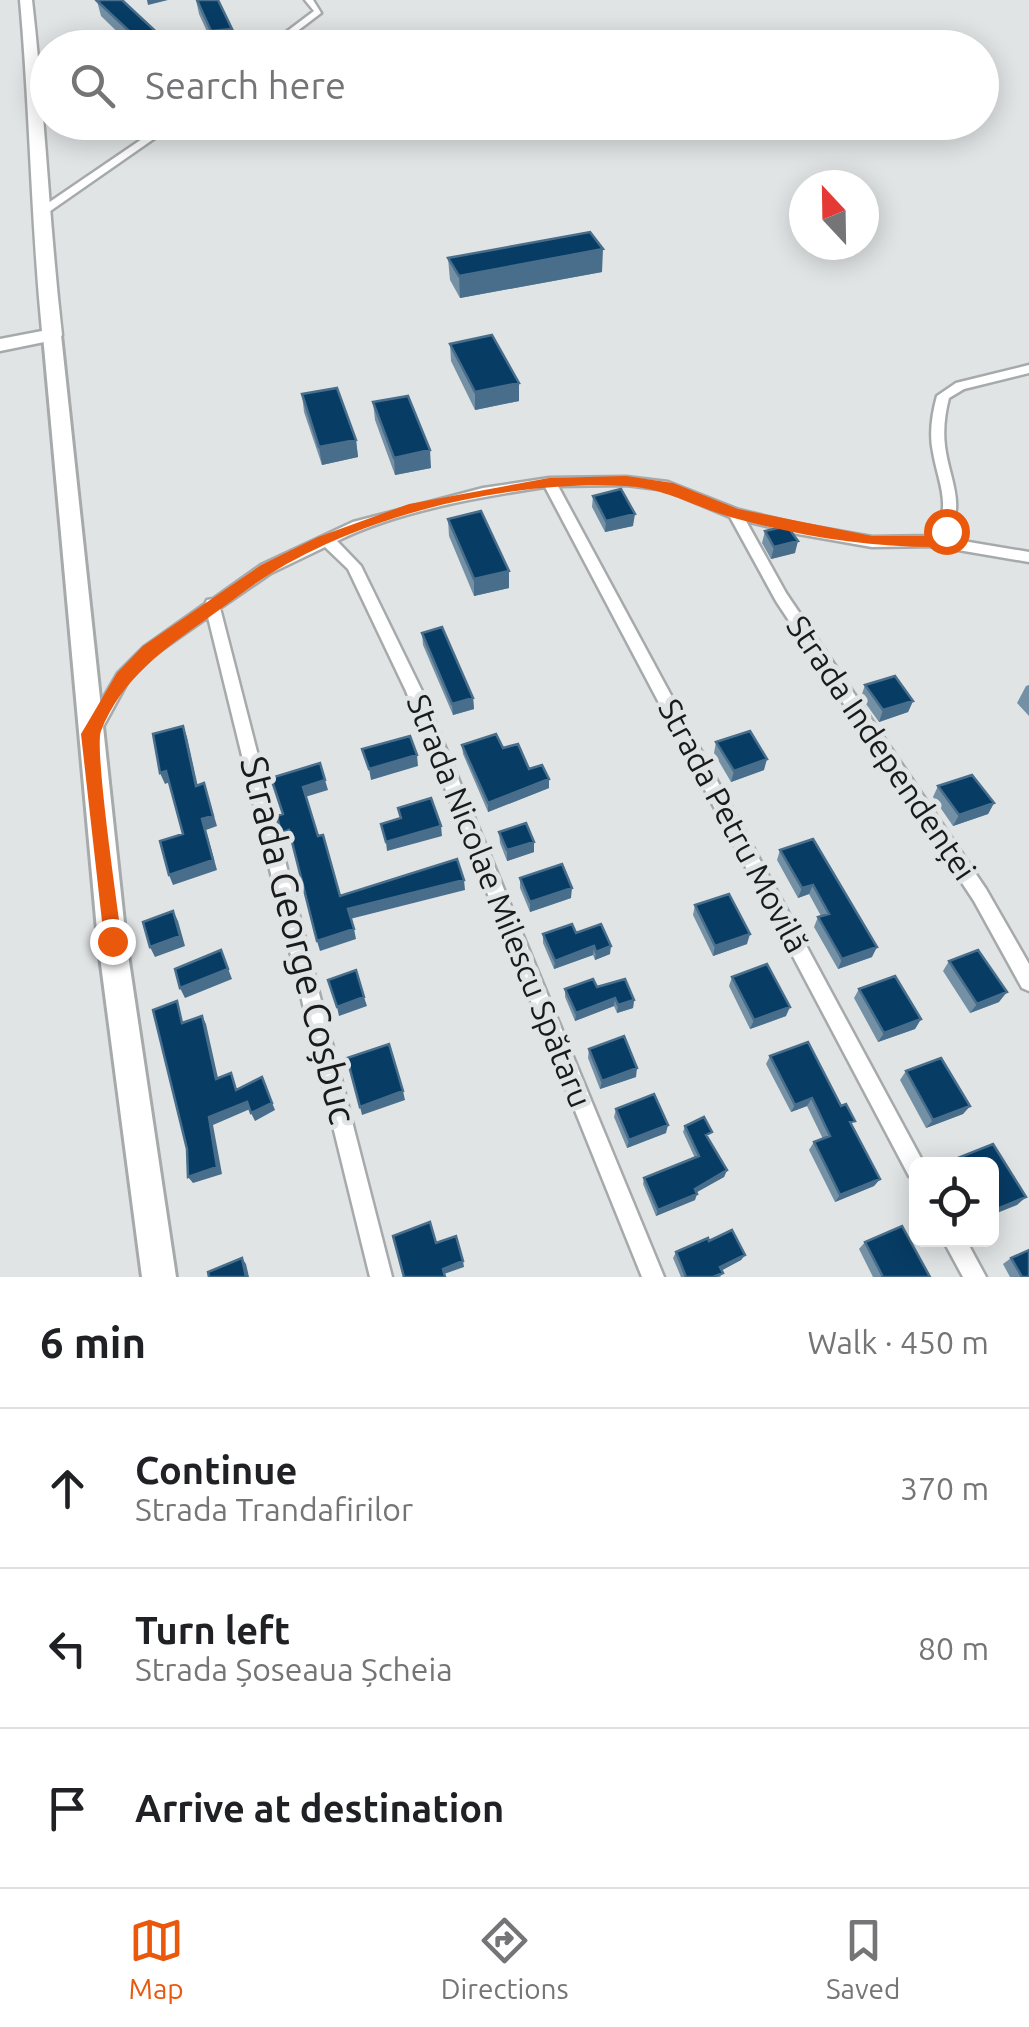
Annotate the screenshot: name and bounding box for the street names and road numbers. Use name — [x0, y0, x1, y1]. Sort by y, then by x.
street label: Strada Independenței — [780, 609, 984, 886]
street label: Strada Nicolae Milescu Spătaru — [401, 689, 599, 1112]
street label: Strada Petru Movilă — [652, 693, 816, 958]
street label: Strada George Coșbuc — [233, 752, 365, 1128]

